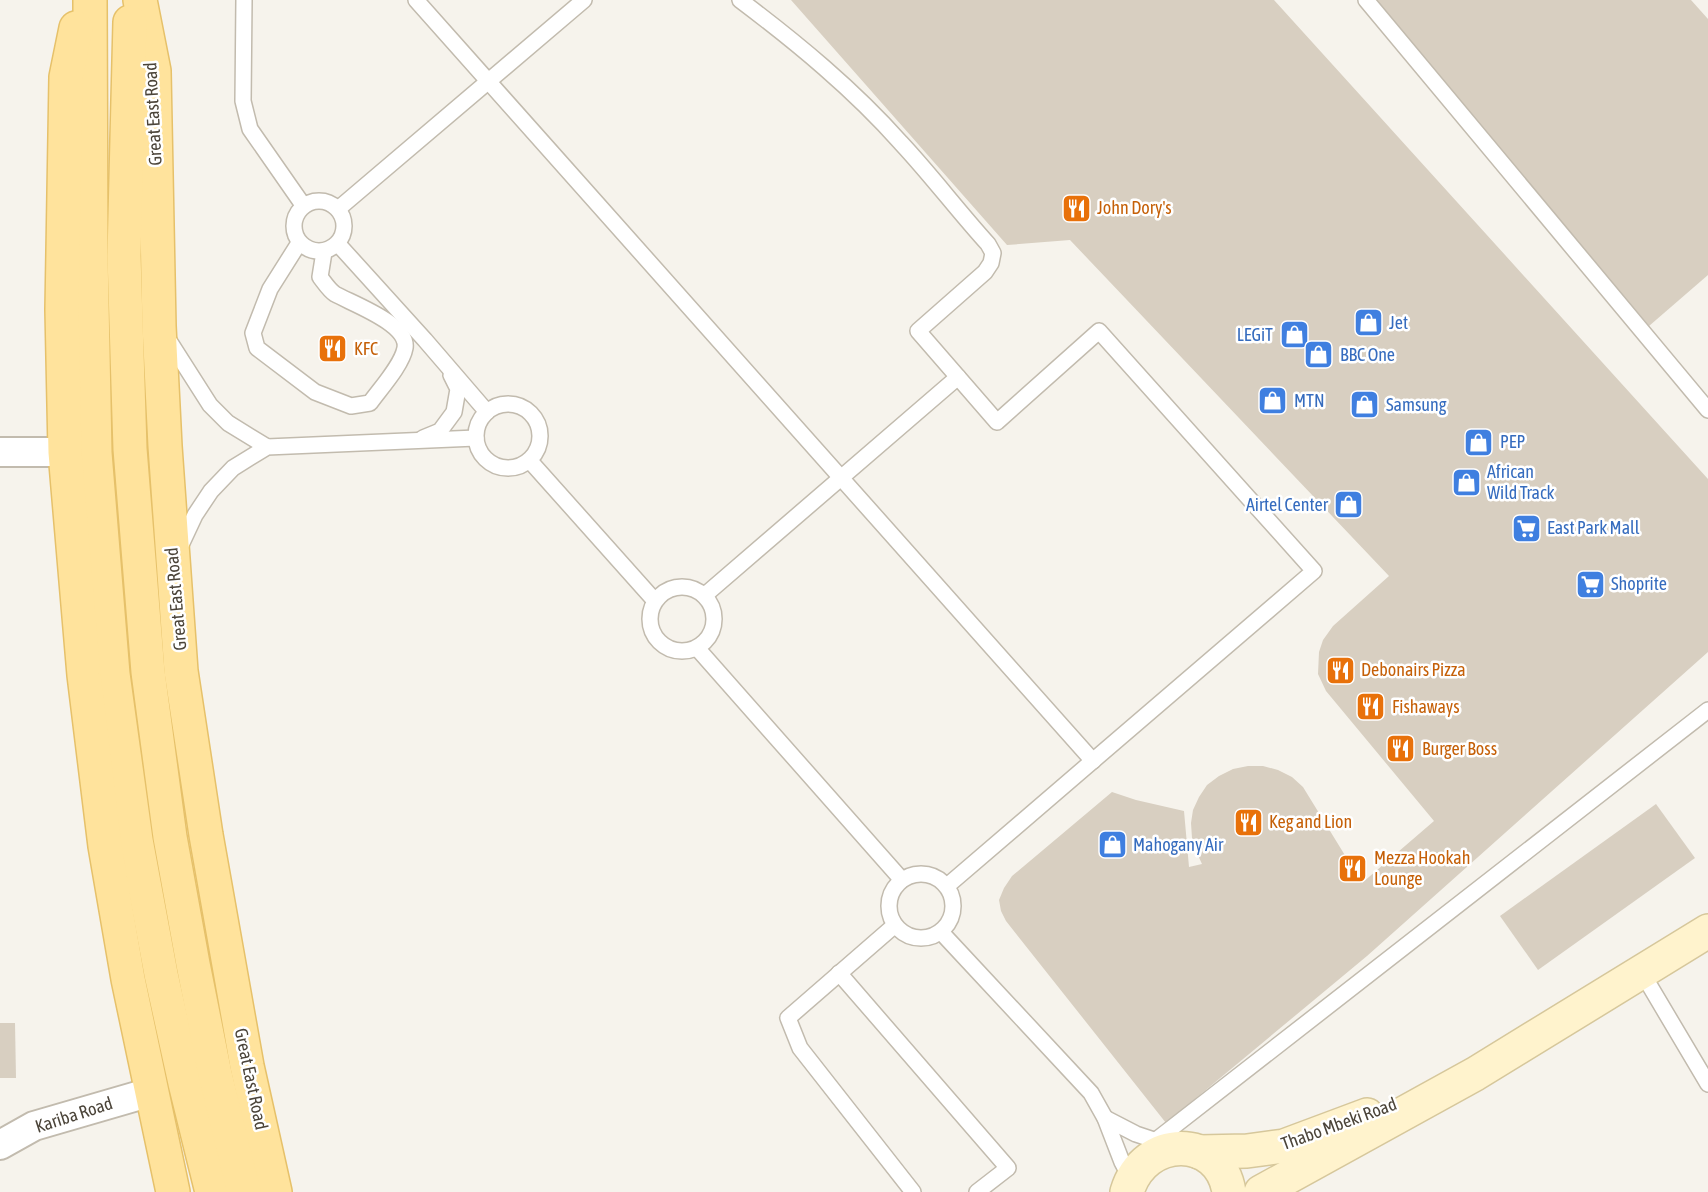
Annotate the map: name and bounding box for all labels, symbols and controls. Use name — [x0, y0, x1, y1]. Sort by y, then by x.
street label: Great East Road — [139, 62, 166, 166]
restaurant icon: John Dory's — [1060, 192, 1092, 224]
place label: John Dory's — [1097, 197, 1172, 218]
shop icon: Jet — [1352, 307, 1384, 339]
place label: Jet — [1389, 312, 1408, 333]
shop icon: LEGiT — [1278, 319, 1310, 351]
place label: LEGiT — [1237, 324, 1273, 345]
restaurant icon: KFC — [317, 333, 349, 365]
place label: KFC — [354, 338, 378, 359]
shop icon: BBC One — [1303, 339, 1335, 371]
place label: BBC One — [1340, 344, 1395, 365]
shop icon: MTN — [1257, 385, 1289, 417]
shop icon: Samsung — [1349, 389, 1381, 421]
place label: MTN — [1294, 390, 1325, 411]
place label: Samsung — [1386, 394, 1447, 415]
shop icon: PEP — [1463, 426, 1495, 458]
place label: PEP — [1500, 431, 1525, 452]
place label: African Wild Track — [1487, 461, 1555, 503]
shop icon: African Wild Track — [1450, 466, 1482, 498]
shop icon: Airtel Center — [1333, 489, 1365, 521]
place label: Airtel Center — [1246, 494, 1329, 515]
supermarket icon: East Park Mall — [1510, 512, 1542, 544]
place label: East Park Mall — [1547, 517, 1640, 538]
street label: Great East Road — [161, 547, 190, 651]
supermarket icon: Shoprite — [1574, 568, 1606, 600]
place label: Shoprite — [1611, 573, 1667, 594]
restaurant icon: Debonairs Pizza — [1324, 654, 1356, 686]
place label: Debonairs Pizza — [1361, 659, 1466, 680]
restaurant icon: Fishaways — [1355, 691, 1387, 723]
place label: Fishaways — [1392, 696, 1460, 717]
restaurant icon: Burger Boss — [1385, 733, 1417, 765]
place label: Burger Boss — [1422, 738, 1497, 759]
restaurant icon: Keg and Lion — [1232, 806, 1264, 838]
place label: Keg and Lion — [1269, 811, 1352, 832]
shop icon: Mahogany Air — [1096, 829, 1128, 861]
place label: Mahogany Air — [1133, 834, 1224, 855]
place label: Mezza Hookah Lounge — [1374, 847, 1470, 889]
restaurant icon: Mezza Hookah Lounge — [1337, 852, 1369, 884]
street label: Great East Road — [230, 1026, 273, 1132]
street label: Kariba Road — [33, 1092, 115, 1137]
street label: Thabo Mbeki Road — [1278, 1093, 1399, 1154]

